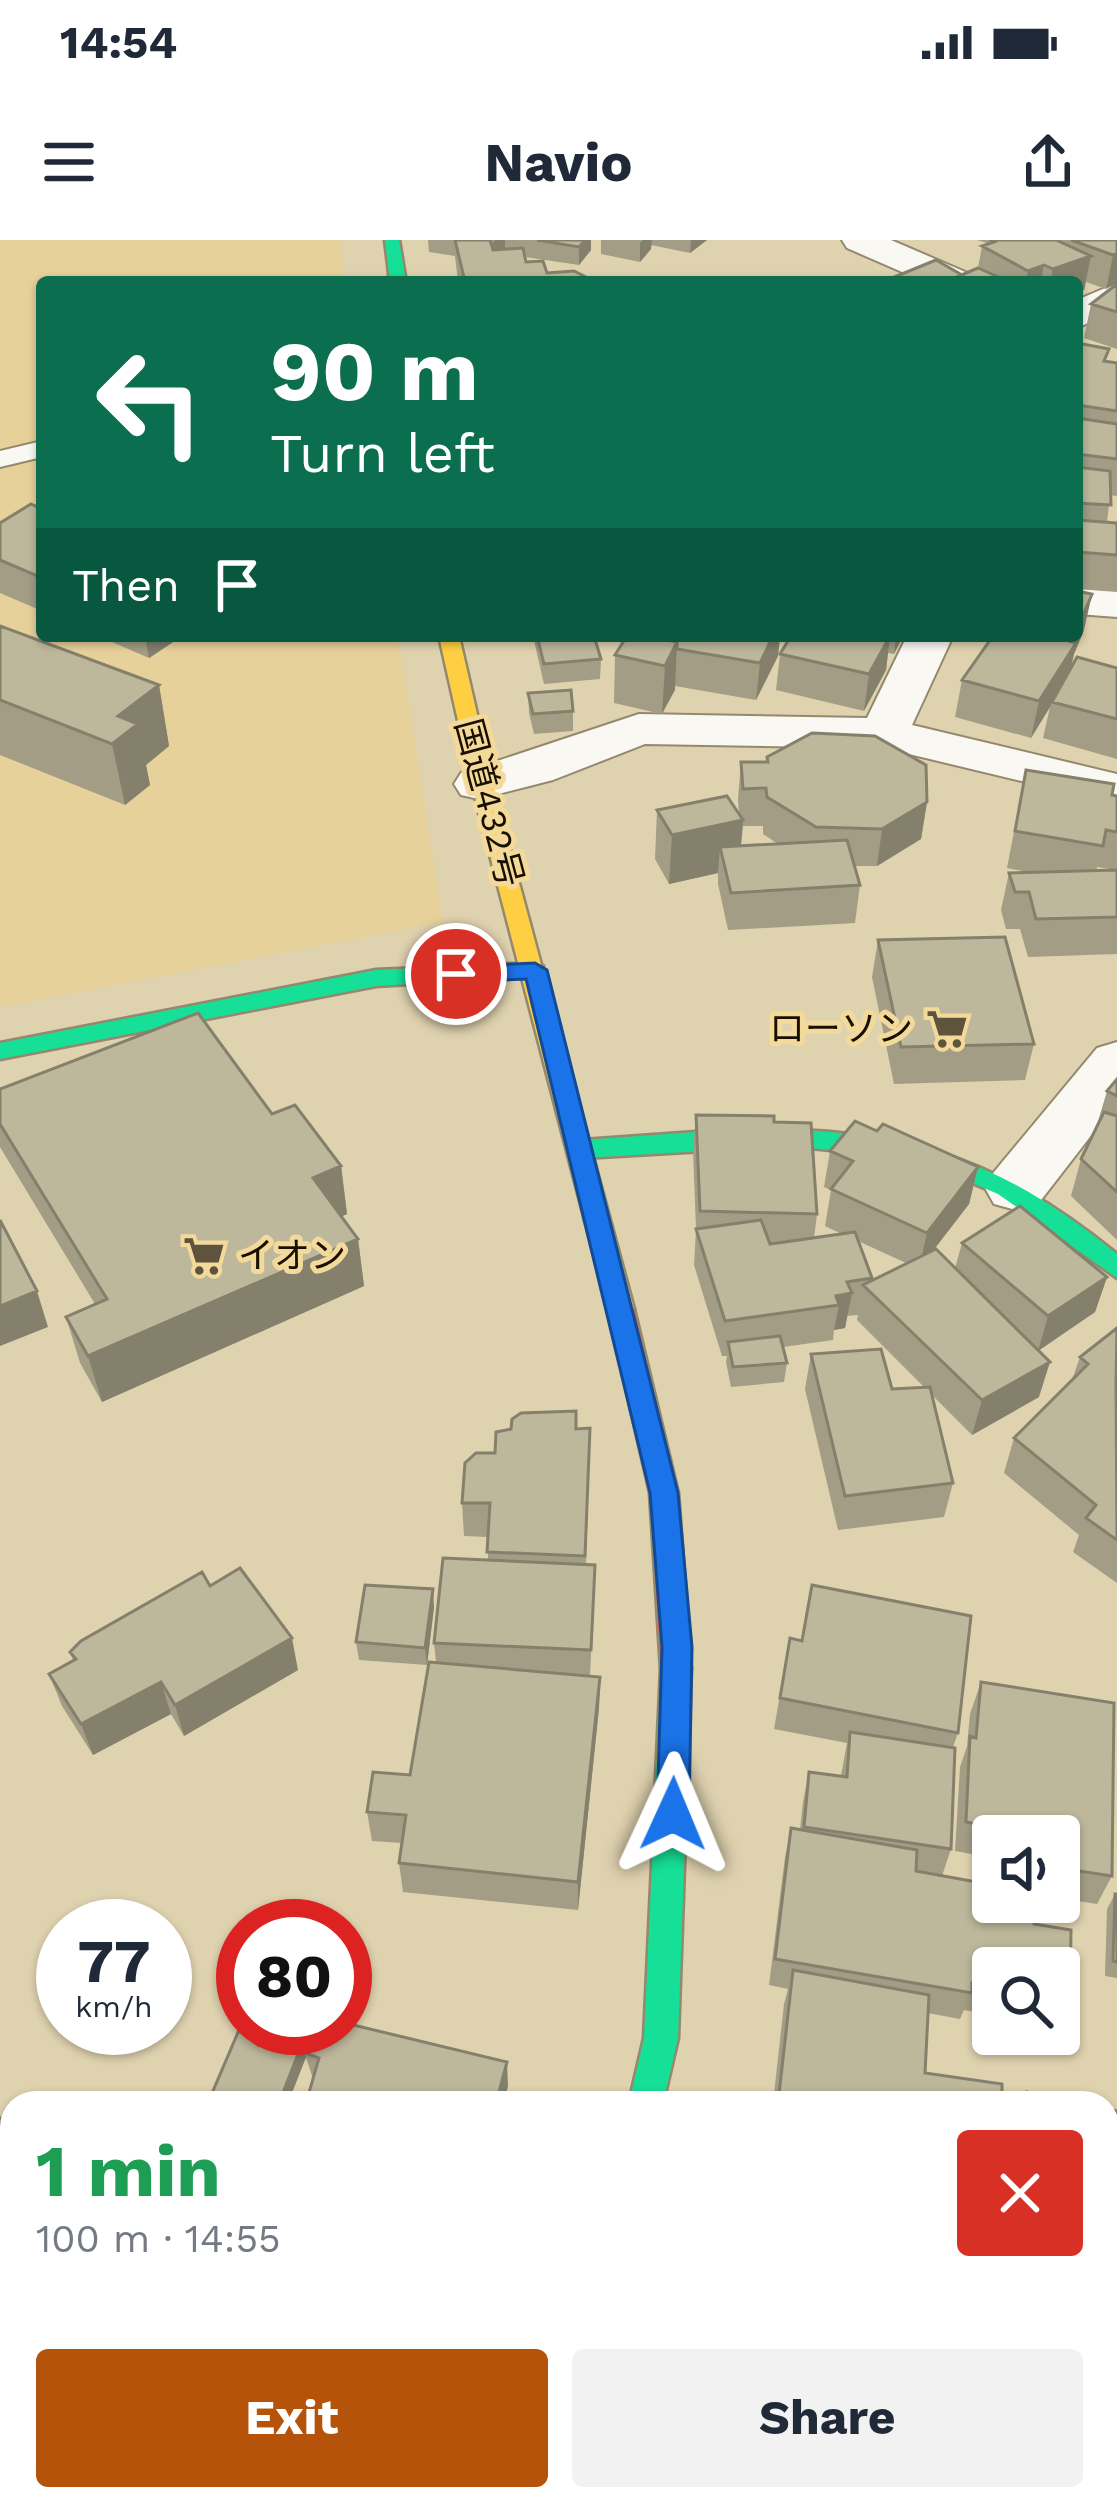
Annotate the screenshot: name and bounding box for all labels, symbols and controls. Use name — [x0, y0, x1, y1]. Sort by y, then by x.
text: 14:54 — [60, 16, 177, 69]
icon: menu — [36, 129, 102, 195]
icon: share — [1015, 129, 1081, 195]
text: Navio — [484, 131, 633, 194]
text: 90 m — [270, 322, 479, 420]
icon: left — [72, 324, 228, 480]
text: Turn left — [270, 422, 495, 485]
icon: arrive — [204, 552, 270, 618]
text: Then — [72, 559, 180, 612]
street label: 国道432号 — [446, 715, 532, 891]
pin — [405, 923, 507, 1025]
icon: arrive — [423, 941, 489, 1007]
supermarket icon: ローソン — [924, 1006, 970, 1052]
place label: ローソン — [769, 1008, 913, 1050]
supermarket icon: イオン — [181, 1233, 227, 1279]
place label: イオン — [238, 1235, 346, 1277]
position arrow — [610, 1751, 736, 1877]
map controls — [972, 1815, 1080, 2055]
button: sound — [972, 1815, 1080, 1923]
speed limit sign: 80 — [216, 1899, 372, 2055]
text: 77 — [78, 1926, 150, 1997]
button: search — [972, 1947, 1080, 2055]
text: km/h — [75, 1989, 153, 2024]
text: 1 min — [36, 2129, 221, 2213]
button: close — [957, 2130, 1083, 2256]
text: 100 m · 14:55 — [36, 2216, 281, 2261]
button: Exit — [36, 2349, 548, 2487]
button: Share — [572, 2349, 1083, 2487]

